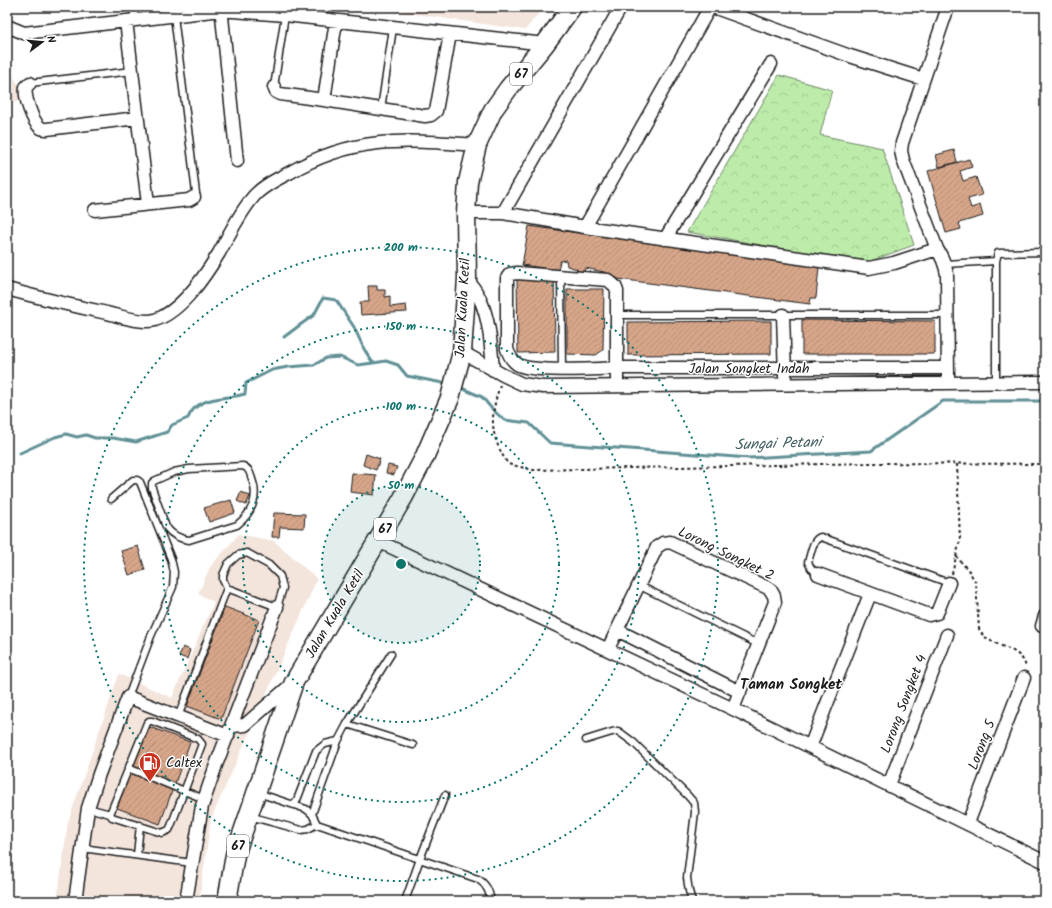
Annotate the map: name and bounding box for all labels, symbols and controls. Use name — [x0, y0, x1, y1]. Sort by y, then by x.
north arrow — [22, 22, 62, 62]
text: N — [41, 34, 60, 45]
road number: 67 — [510, 63, 532, 85]
text: 200 m — [384, 238, 418, 257]
street label: Jalan Kuala Ketil — [449, 257, 477, 359]
text: 150 m — [386, 317, 416, 336]
street label: Jalan Songket Indah — [689, 358, 809, 380]
text: 100 m — [386, 397, 416, 416]
water label: Sungai Petani — [734, 430, 825, 457]
text: 50 m — [387, 476, 415, 495]
road number: 67 — [374, 518, 396, 540]
street label: Lorong Songket 2 — [674, 521, 778, 587]
centre of rings — [394, 557, 408, 571]
street label: Jalan Kuala Ketil — [300, 565, 371, 663]
street label: Lorong Songket 4 — [875, 651, 933, 757]
district label: Taman Songket — [740, 673, 842, 697]
street label: Lorong 5 — [962, 715, 1002, 773]
fuel station icon: Caltex — [137, 750, 163, 783]
place label: Caltex — [166, 752, 203, 774]
road number: 67 — [227, 835, 249, 857]

